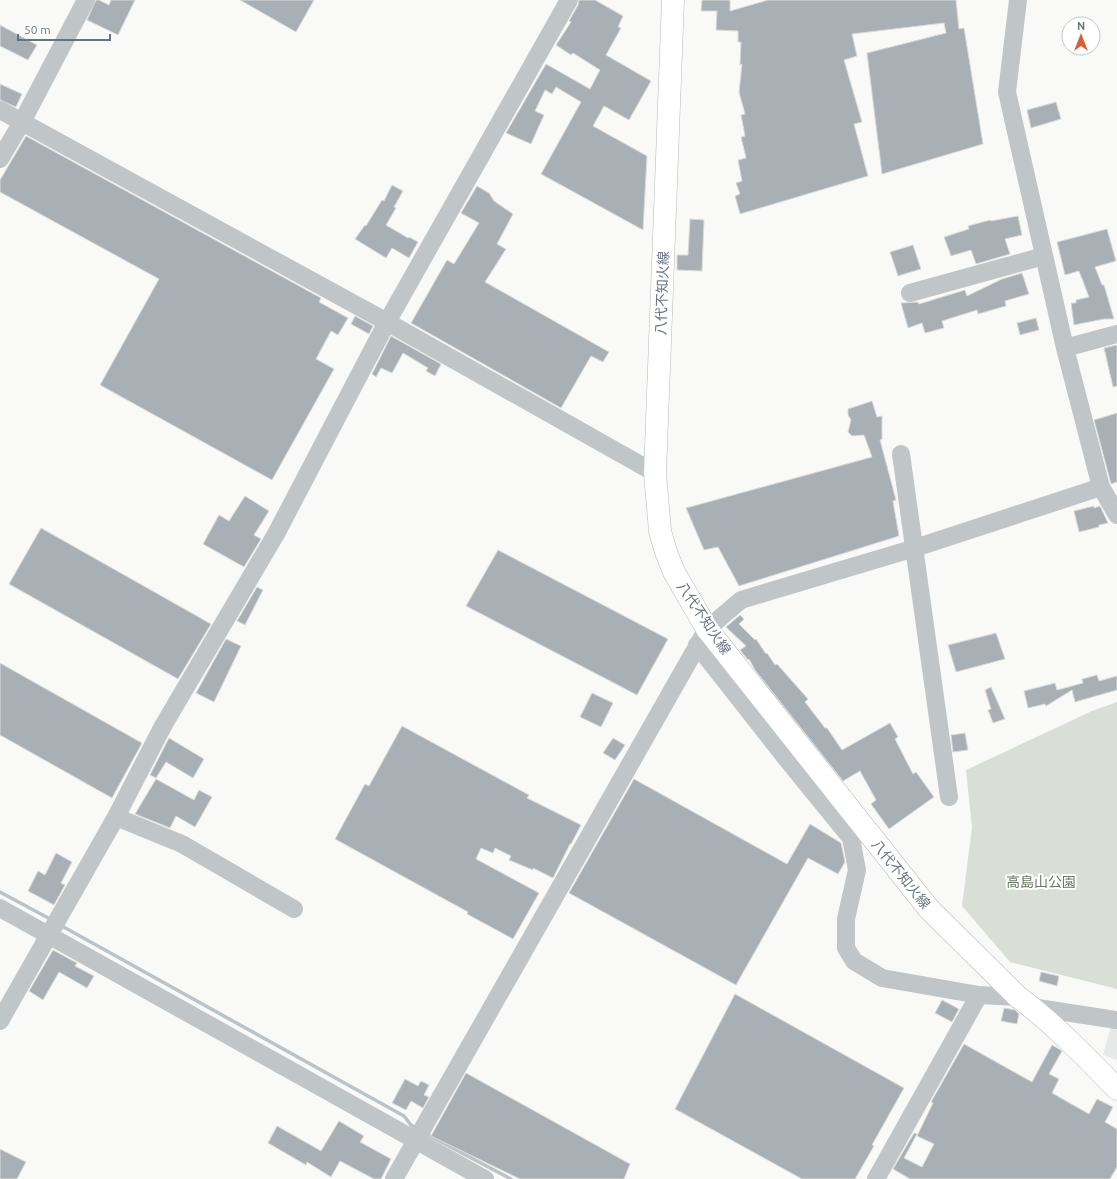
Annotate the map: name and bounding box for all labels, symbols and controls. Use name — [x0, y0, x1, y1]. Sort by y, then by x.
scale bar — [18, 16, 110, 42]
north arrow — [1061, 16, 1101, 56]
text: N — [1077, 20, 1085, 32]
text: 50 m — [24, 23, 51, 36]
street label: 八代不知火線 — [653, 251, 671, 335]
street label: 八代不知火線 — [674, 579, 734, 657]
street label: 八代不知火線 — [868, 836, 934, 912]
park label: 高島山公園 — [1006, 874, 1076, 890]

